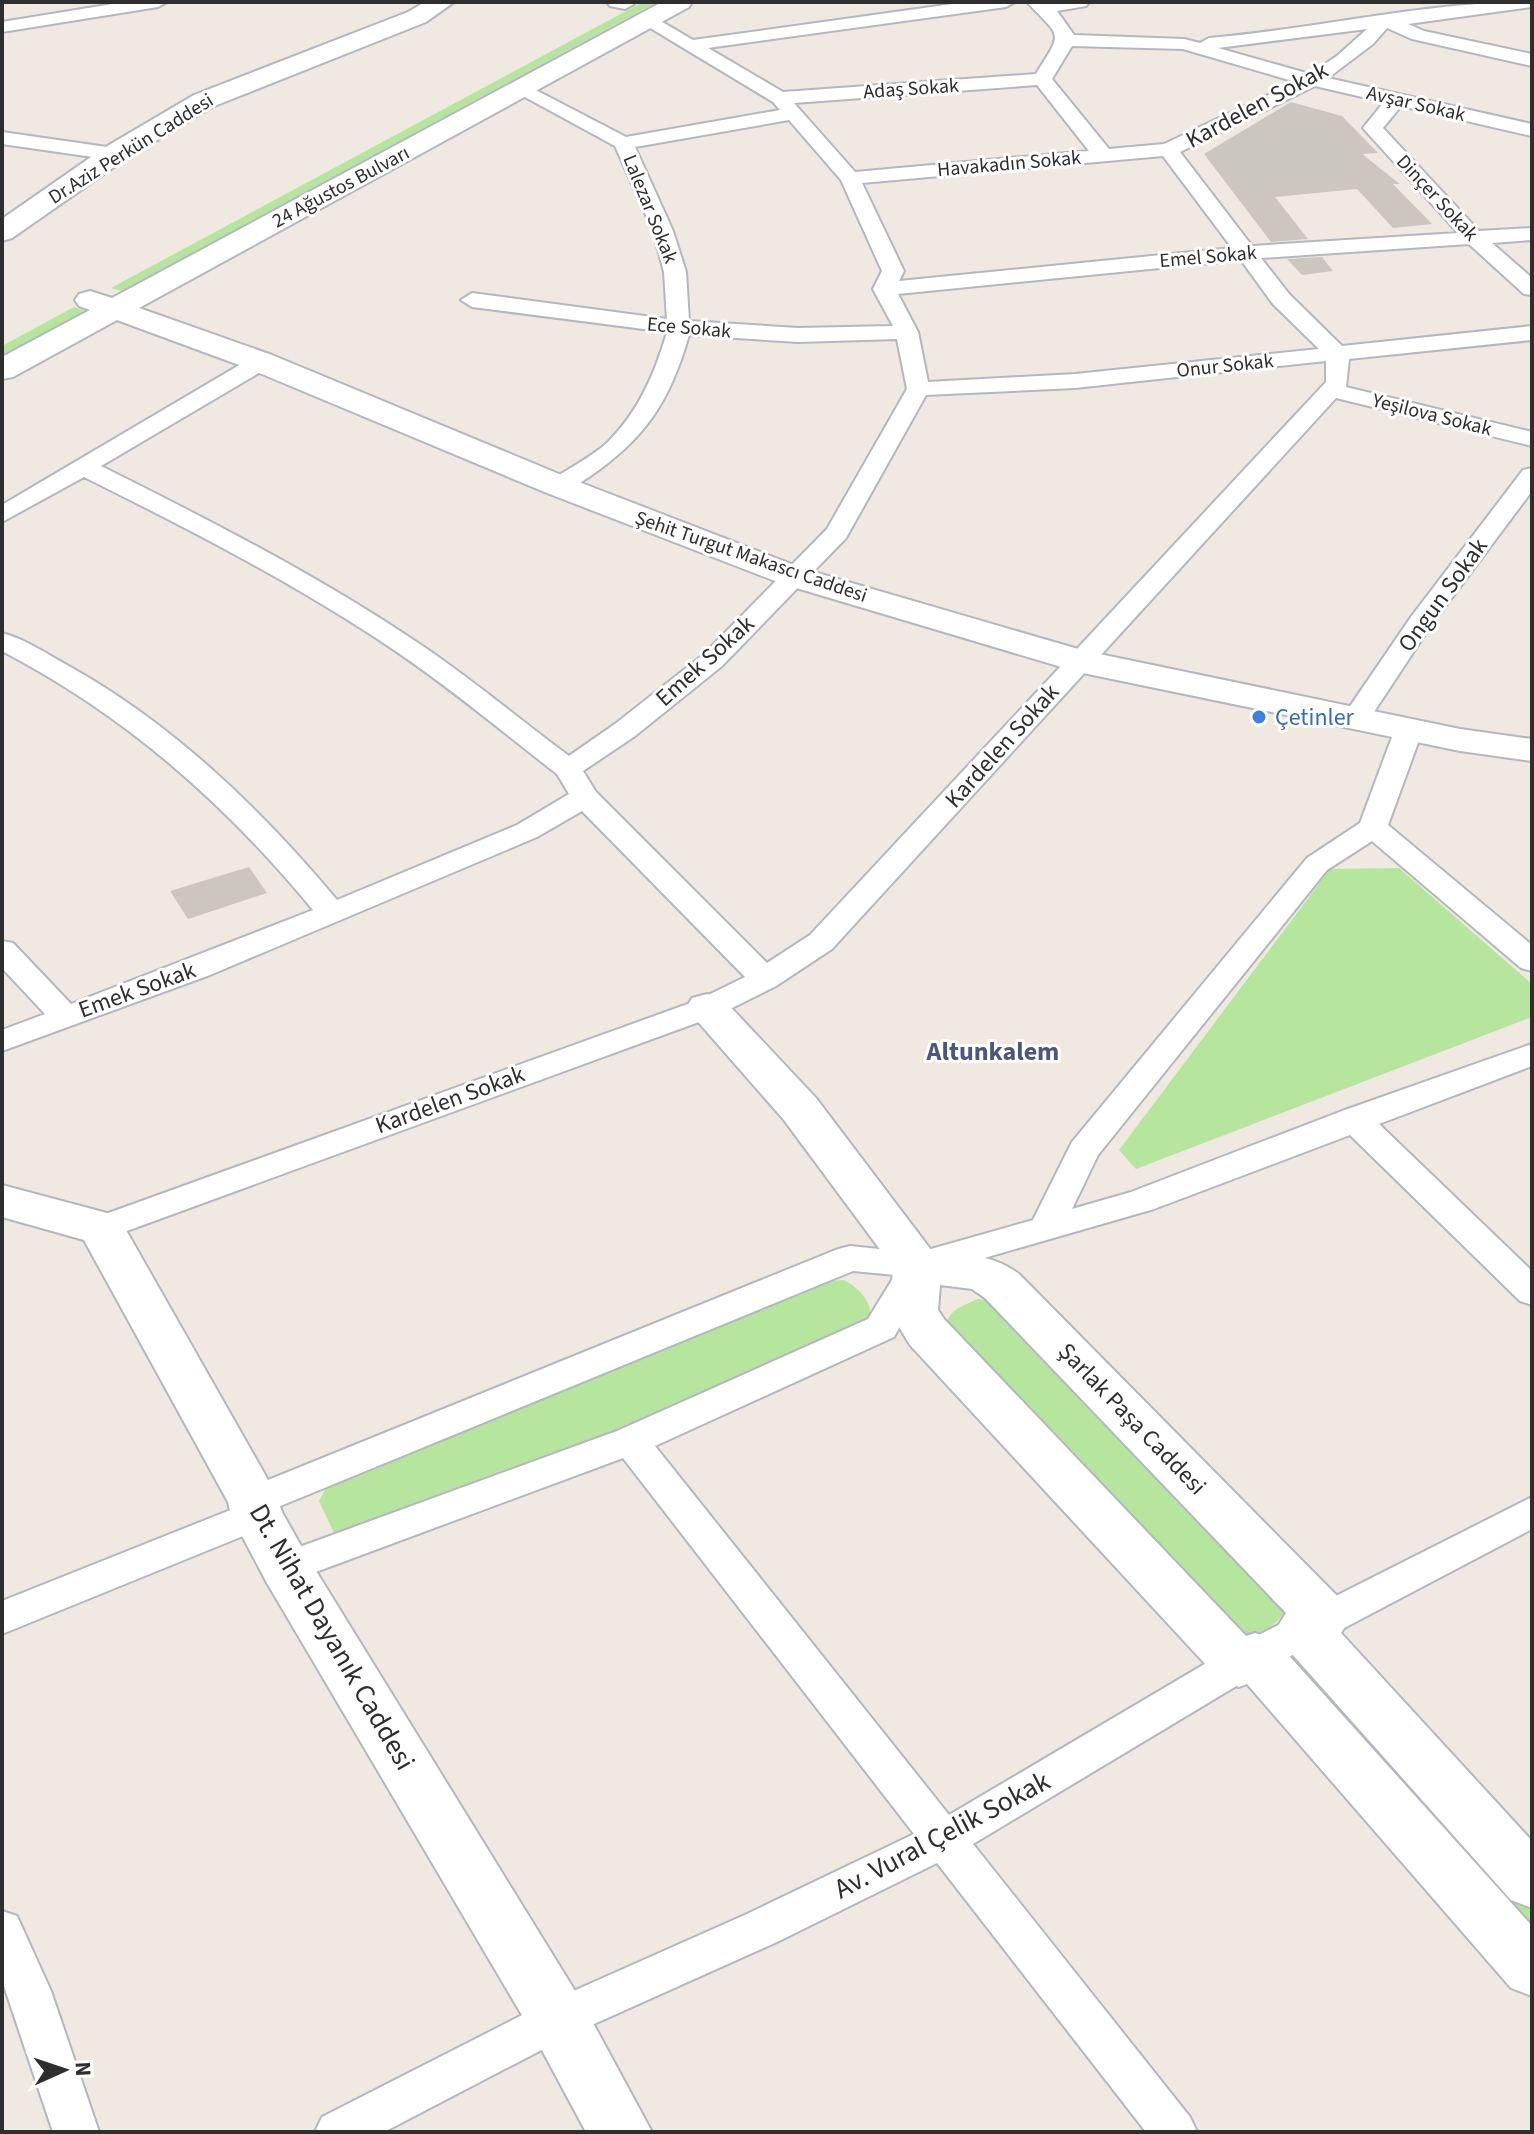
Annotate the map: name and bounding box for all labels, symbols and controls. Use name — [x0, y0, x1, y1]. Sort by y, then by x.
street label: Kardelen Sokak — [1180, 53, 1334, 157]
street label: Adaş Sokak — [862, 72, 960, 106]
street label: Avşar Sokak — [1364, 79, 1468, 129]
street label: Dr.Aziz Perkün Caddesi — [43, 87, 219, 211]
street label: 24 Ağustos Bulvarı — [267, 139, 415, 235]
street label: Havakadın Sokak — [936, 144, 1082, 184]
street label: Dinçer Sokak — [1390, 149, 1484, 247]
street label: Lalezar Sokak — [615, 150, 685, 268]
street label: Emel Sokak — [1158, 239, 1258, 275]
street label: Ece Sokak — [646, 310, 732, 346]
street label: Onur Sokak — [1175, 347, 1275, 385]
street label: Yeşilova Sokak — [1368, 386, 1495, 443]
street label: Şehit Turgut Makascı Caddesi — [631, 504, 871, 610]
street label: Ongun Sokak — [1390, 531, 1496, 659]
street label: Emek Sokak — [648, 607, 762, 715]
street label: Kardelen Sokak — [937, 676, 1068, 816]
place label: Çetinler — [1275, 700, 1355, 735]
marker: Çetinler — [1250, 708, 1268, 726]
street label: Emek Sokak — [73, 953, 201, 1027]
district label: Altunkalem — [926, 1033, 1059, 1070]
street label: Kardelen Sokak — [370, 1057, 530, 1143]
street label: Şarlak Paşa Caddesi — [1050, 1335, 1214, 1503]
street label: Dt. Nihat Dayanık Caddesi — [239, 1496, 425, 1778]
street label: Av. Vural Çelik Sokak — [827, 1761, 1057, 1909]
north arrow — [24, 2030, 104, 2110]
text: N — [67, 2061, 99, 2077]

